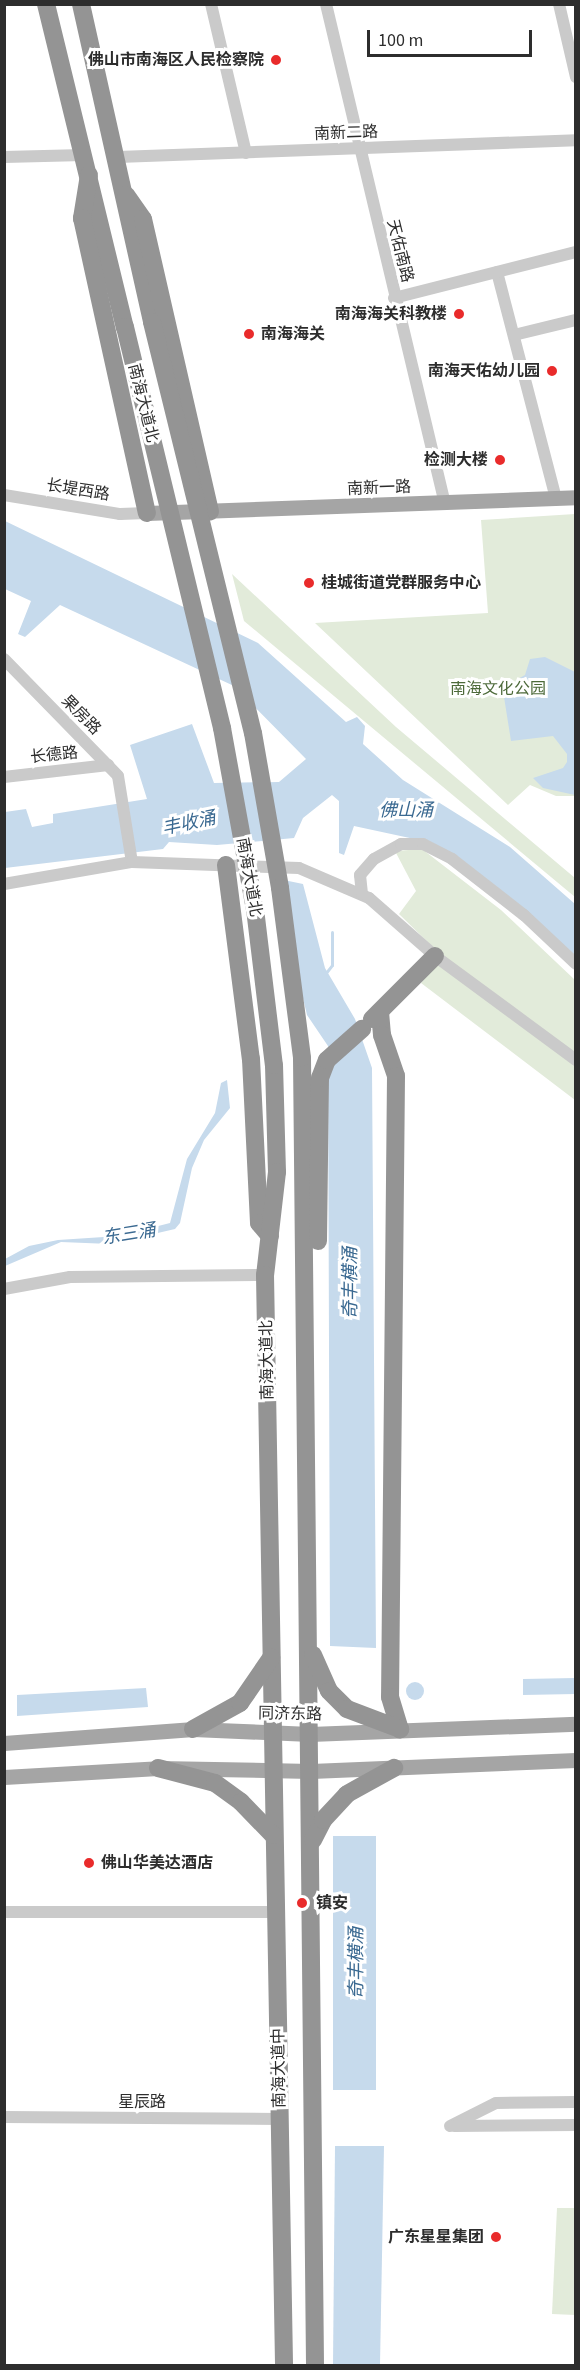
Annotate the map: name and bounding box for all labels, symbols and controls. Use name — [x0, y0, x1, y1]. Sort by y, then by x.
scale bar — [370, 18, 535, 56]
text: 100 m — [378, 28, 423, 53]
place label: 佛山市南海区人民检察院 — [88, 50, 264, 70]
marker: 佛山市南海区人民检察院 — [269, 53, 283, 67]
street label: 南新二路 — [314, 122, 378, 144]
street label: 天佑南路 — [383, 218, 417, 284]
place label: 南海海关科教楼 — [335, 304, 447, 324]
marker: 南海海关科教楼 — [452, 307, 466, 321]
place label: 南海海关 — [261, 324, 325, 344]
marker: 南海海关 — [242, 327, 256, 341]
place label: 南海天佑幼儿园 — [428, 361, 540, 381]
street label: 南海大道北 — [124, 362, 162, 444]
marker: 南海天佑幼儿园 — [545, 364, 559, 378]
place label: 检测大楼 — [424, 450, 488, 470]
marker: 检测大楼 — [493, 453, 507, 467]
street label: 长堤西路 — [45, 476, 111, 504]
street label: 南新一路 — [347, 477, 411, 499]
place label: 桂城街道党群服务中心 — [321, 573, 481, 593]
marker: 桂城街道党群服务中心 — [302, 576, 316, 590]
park label: 南海文化公园 — [450, 679, 546, 699]
street label: 果房路 — [57, 691, 105, 739]
street label: 长德路 — [29, 743, 79, 767]
water label: 佛山涌 — [379, 800, 433, 822]
water label: 丰收涌 — [160, 808, 218, 840]
street label: 南海大道北 — [233, 836, 265, 918]
water label: 东三涌 — [101, 1220, 157, 1250]
water label: 奇丰横涌 — [340, 1247, 362, 1319]
street label: 南海大道北 — [257, 1320, 277, 1400]
street label: 同济东路 — [258, 1704, 322, 1724]
place label: 佛山华美达酒店 — [101, 1853, 213, 1873]
marker: 佛山华美达酒店 — [82, 1856, 96, 1870]
place label: 镇安 — [316, 1893, 348, 1913]
marker: 镇安 — [293, 1894, 311, 1912]
water label: 奇丰横涌 — [346, 1927, 368, 1999]
street label: 南海大道中 — [269, 2028, 289, 2108]
street label: 星辰路 — [118, 2092, 166, 2112]
place label: 广东星星集团 — [388, 2227, 484, 2247]
marker: 广东星星集团 — [489, 2230, 503, 2244]

